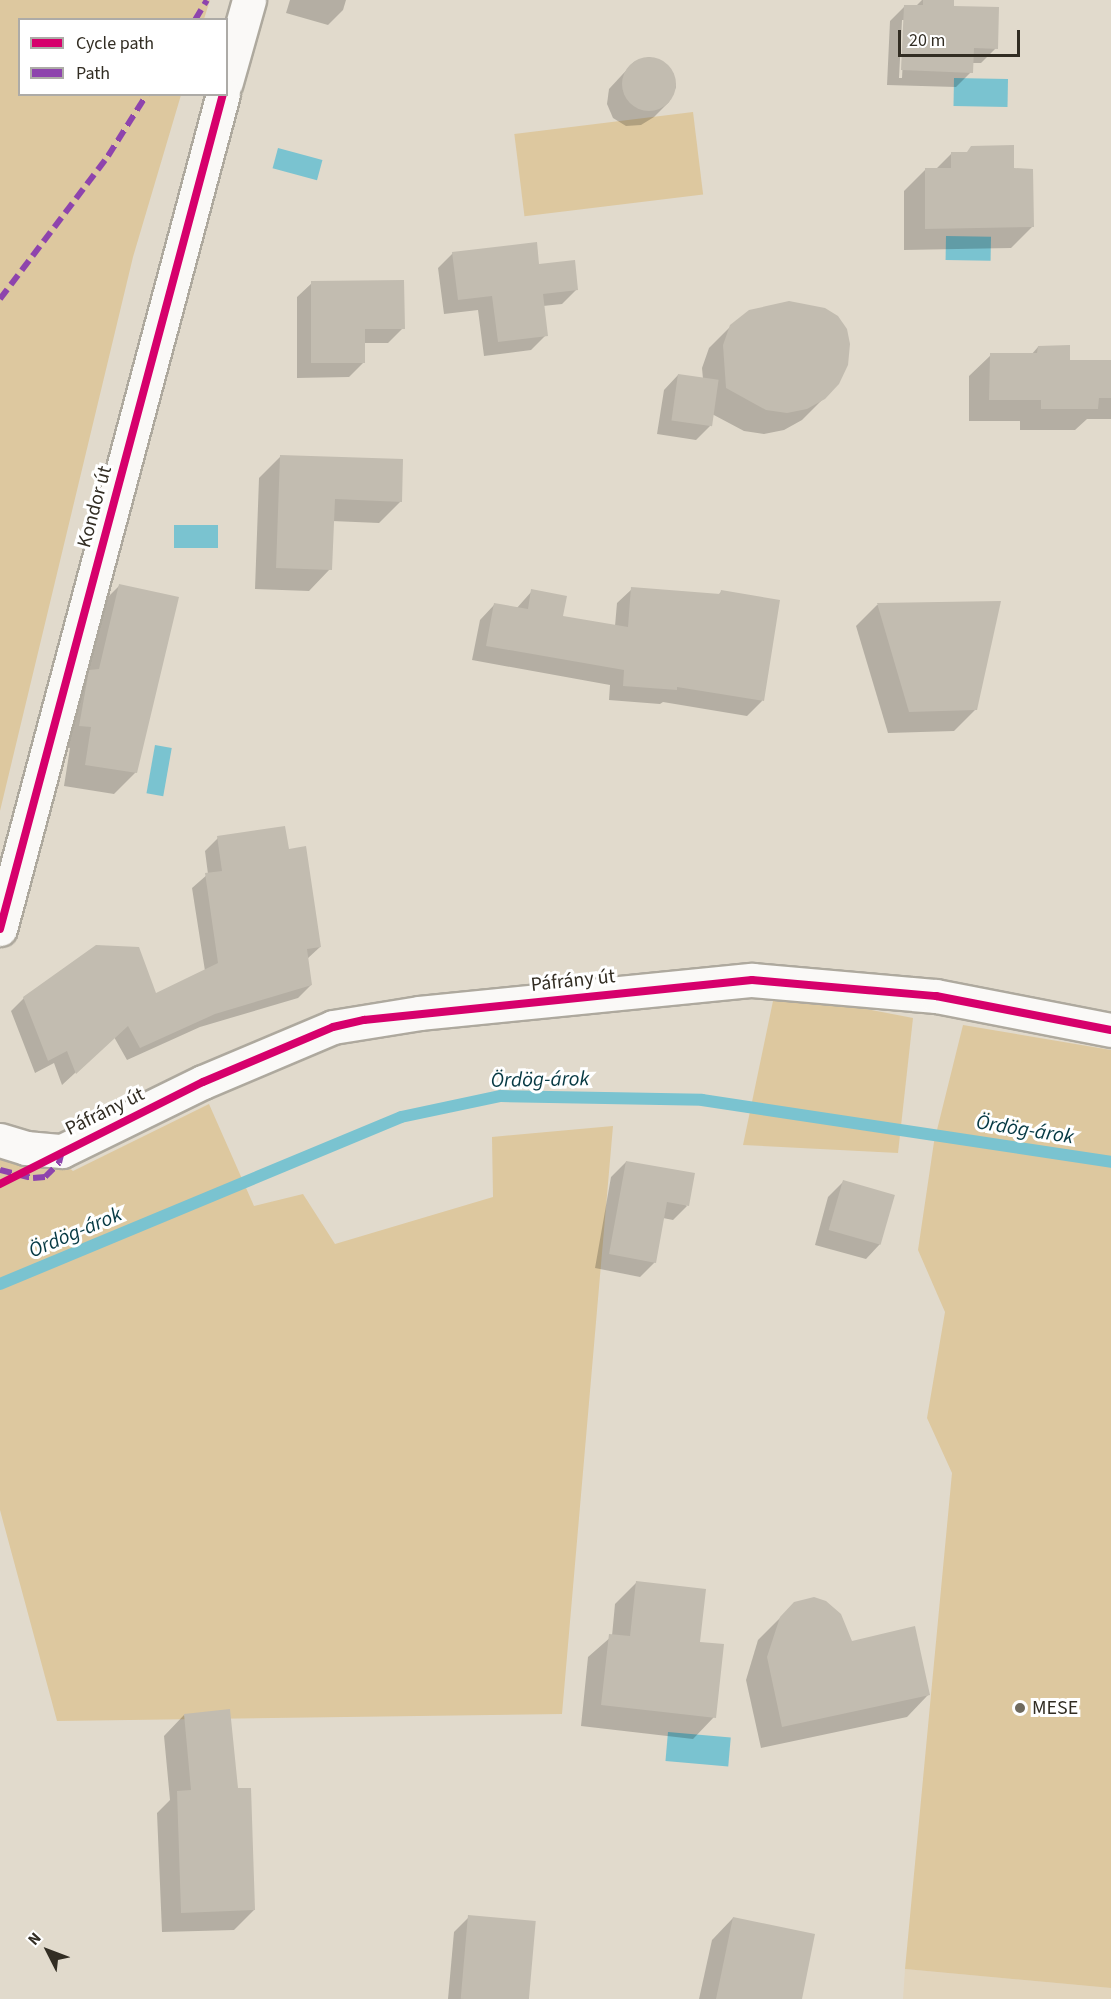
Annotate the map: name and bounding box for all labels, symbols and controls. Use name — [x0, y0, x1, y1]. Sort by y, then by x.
legend — [18, 18, 228, 96]
scale bar — [901, 18, 1022, 56]
text: 20 m — [909, 28, 945, 53]
text: Cycle path — [76, 31, 154, 56]
text: Path — [76, 61, 110, 86]
street label: Kondor út — [73, 463, 117, 551]
street label: Páfrány út — [530, 965, 616, 997]
water label: Ördög-árok — [490, 1066, 590, 1092]
street label: Páfrány út — [62, 1083, 148, 1141]
water label: Ördög-árok — [974, 1109, 1076, 1149]
water label: Ördög-árok — [25, 1201, 125, 1263]
place label: MESE — [1032, 1696, 1078, 1720]
marker: MESE — [1013, 1701, 1027, 1715]
north arrow — [18, 1921, 78, 1981]
text: N — [23, 1928, 46, 1950]

